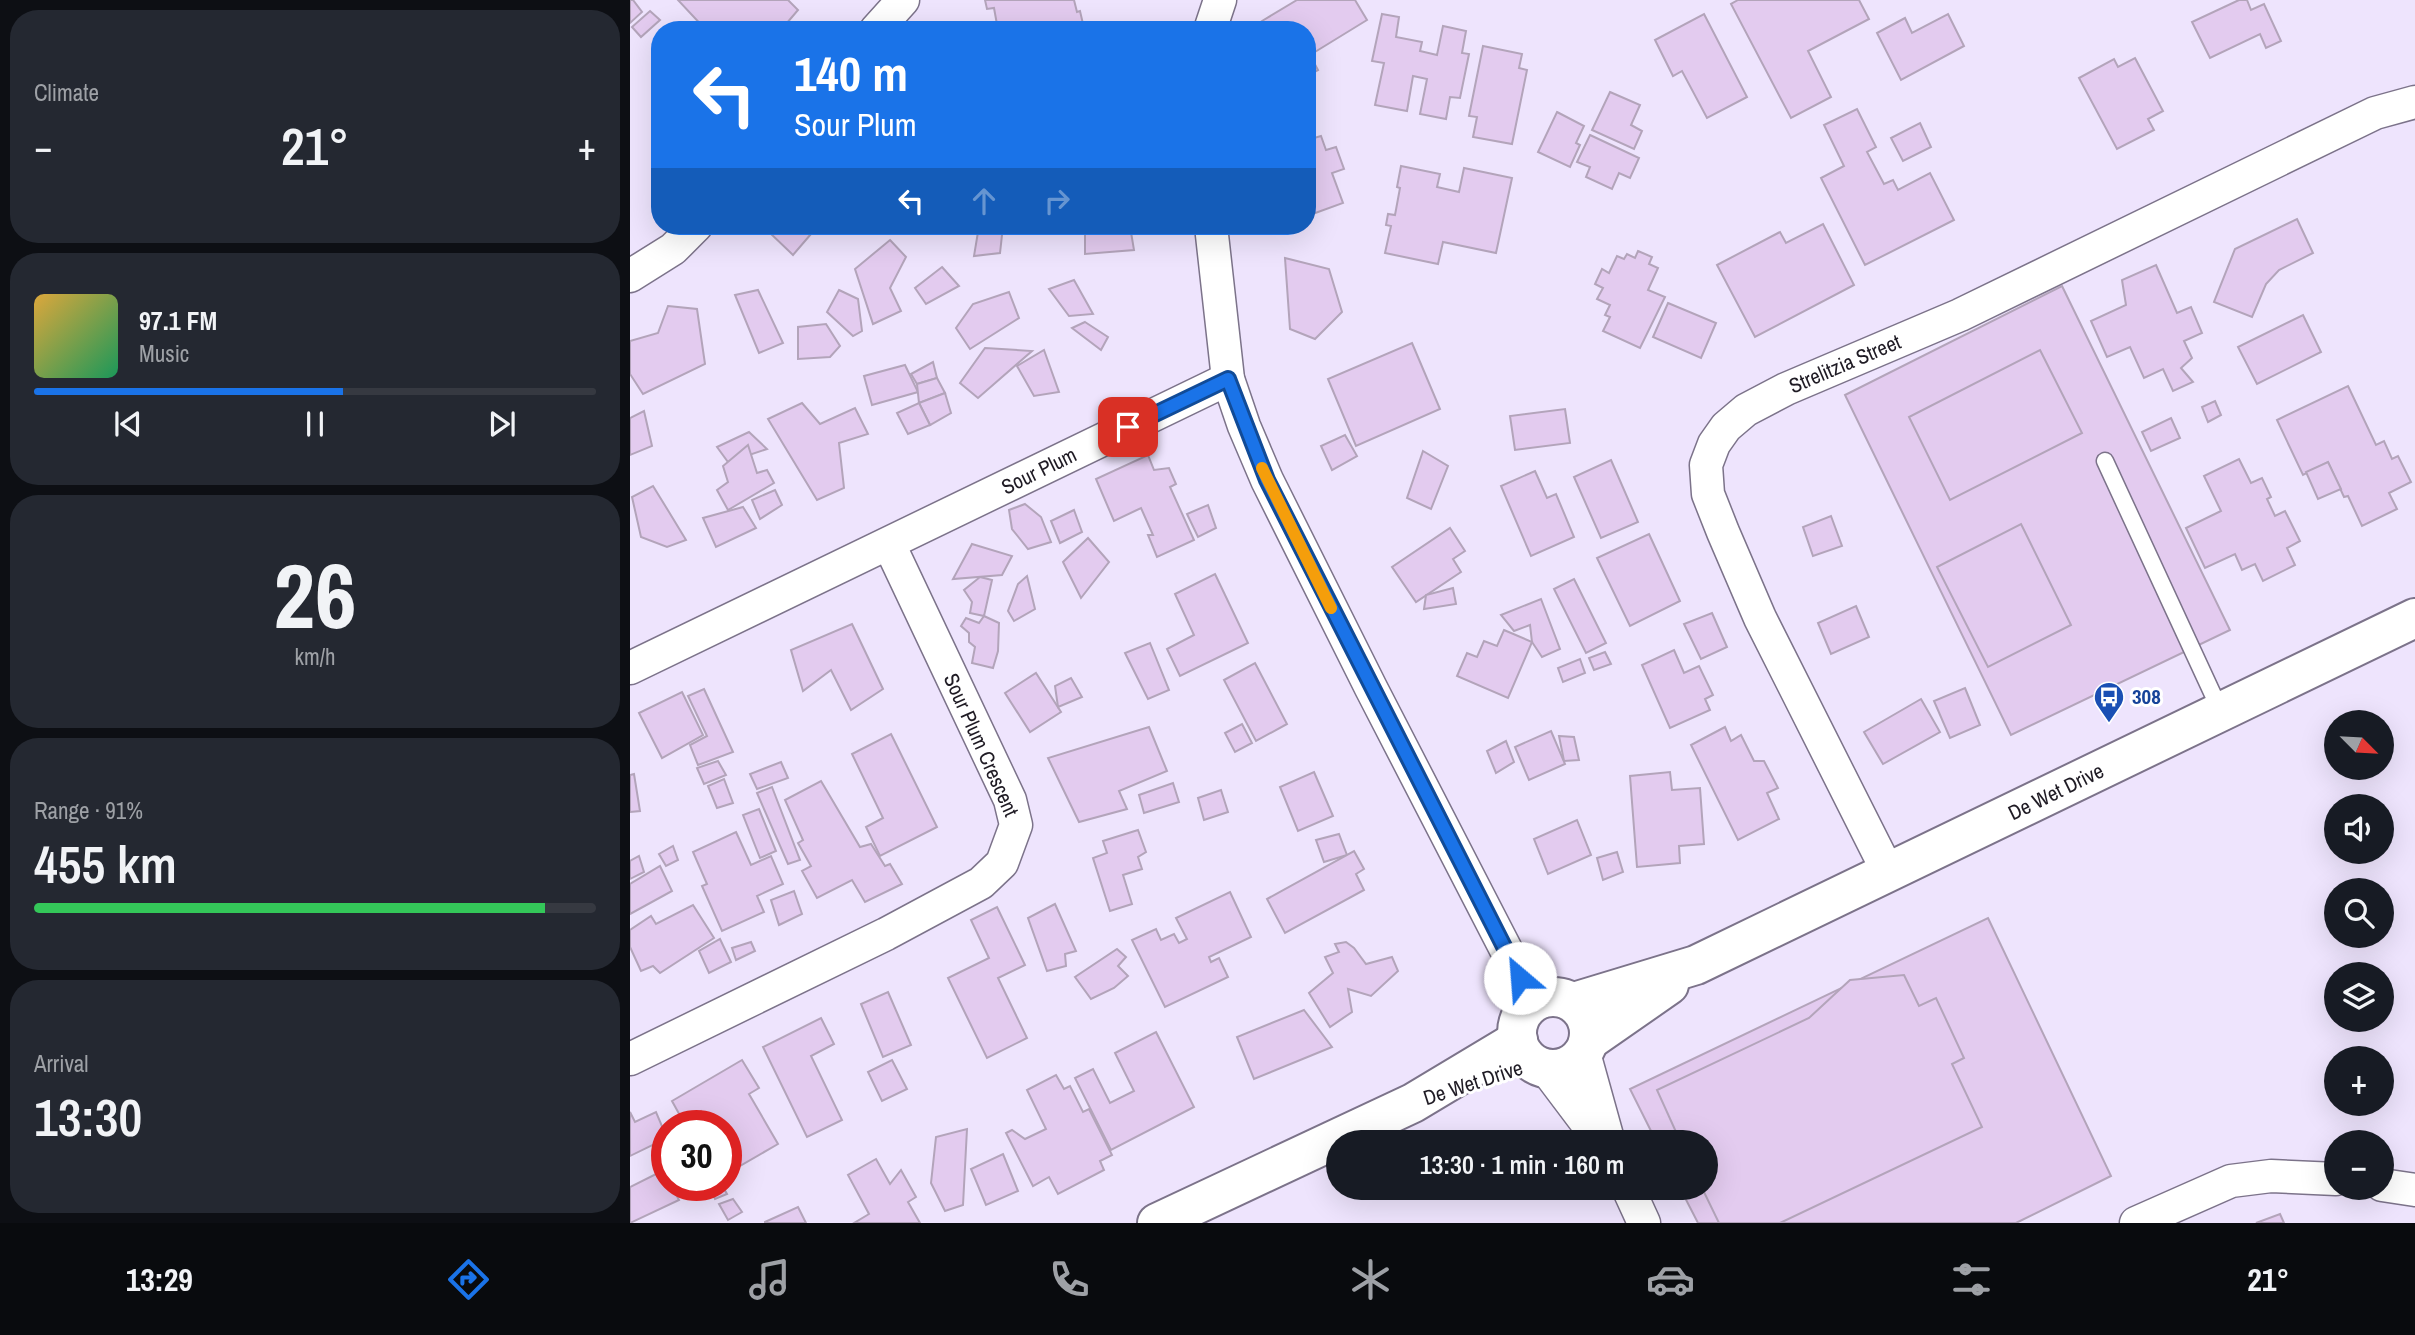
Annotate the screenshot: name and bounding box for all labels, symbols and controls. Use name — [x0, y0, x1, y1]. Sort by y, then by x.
text: 140 m — [794, 40, 908, 106]
icon: left — [679, 49, 770, 140]
text: Climate — [34, 77, 99, 108]
text: Sour Plum — [794, 103, 917, 146]
text: 21° — [281, 111, 349, 181]
text: − — [34, 121, 52, 172]
text: + — [578, 121, 596, 172]
icon: left — [892, 182, 930, 220]
icon: ahead — [965, 182, 1003, 220]
icon: right — [1038, 182, 1076, 220]
text: 97.1 FM — [139, 303, 217, 338]
street label: Strelitzia Street — [1785, 327, 1905, 400]
text: Music — [139, 338, 189, 369]
pin — [1098, 397, 1158, 457]
icon: previous — [109, 405, 147, 443]
icon: pause — [296, 405, 334, 443]
icon: next — [483, 405, 521, 443]
icon: arrive — [1109, 408, 1147, 446]
street label: Sour Plum — [996, 440, 1081, 501]
text: 26 — [274, 534, 357, 656]
text: km/h — [295, 641, 335, 672]
street label: Sour Plum Crescent — [937, 669, 1026, 821]
bus stop icon: 308 — [2092, 680, 2126, 724]
place label: 308 — [2132, 682, 2161, 711]
north arrow — [2324, 710, 2394, 780]
map controls — [2324, 710, 2394, 1200]
street label: De Wet Drive — [2003, 756, 2108, 827]
button: sound — [2324, 794, 2394, 864]
text: Range · 91% — [34, 795, 143, 826]
text: 455 km — [34, 829, 177, 899]
button: search — [2324, 878, 2394, 948]
position arrow — [1483, 941, 1557, 1015]
button: layers — [2324, 962, 2394, 1032]
button: + — [2324, 1046, 2394, 1116]
text: Arrival — [34, 1048, 89, 1079]
street label: De Wet Drive — [1419, 1053, 1526, 1112]
text: 13:30 — [34, 1082, 142, 1152]
speed limit sign: 30 — [651, 1110, 742, 1201]
button: − — [2324, 1130, 2394, 1200]
text: 13:30 · 1 min · 160 m — [1420, 1147, 1624, 1182]
icon: directions — [444, 1255, 493, 1304]
icon: music — [745, 1255, 794, 1304]
icon: phone — [1045, 1255, 1094, 1304]
icon: climate — [1346, 1255, 1395, 1304]
icon: car — [1646, 1255, 1695, 1304]
icon: filters — [1947, 1255, 1996, 1304]
text: 13:29 — [126, 1258, 193, 1301]
text: 21° — [2247, 1258, 2289, 1301]

